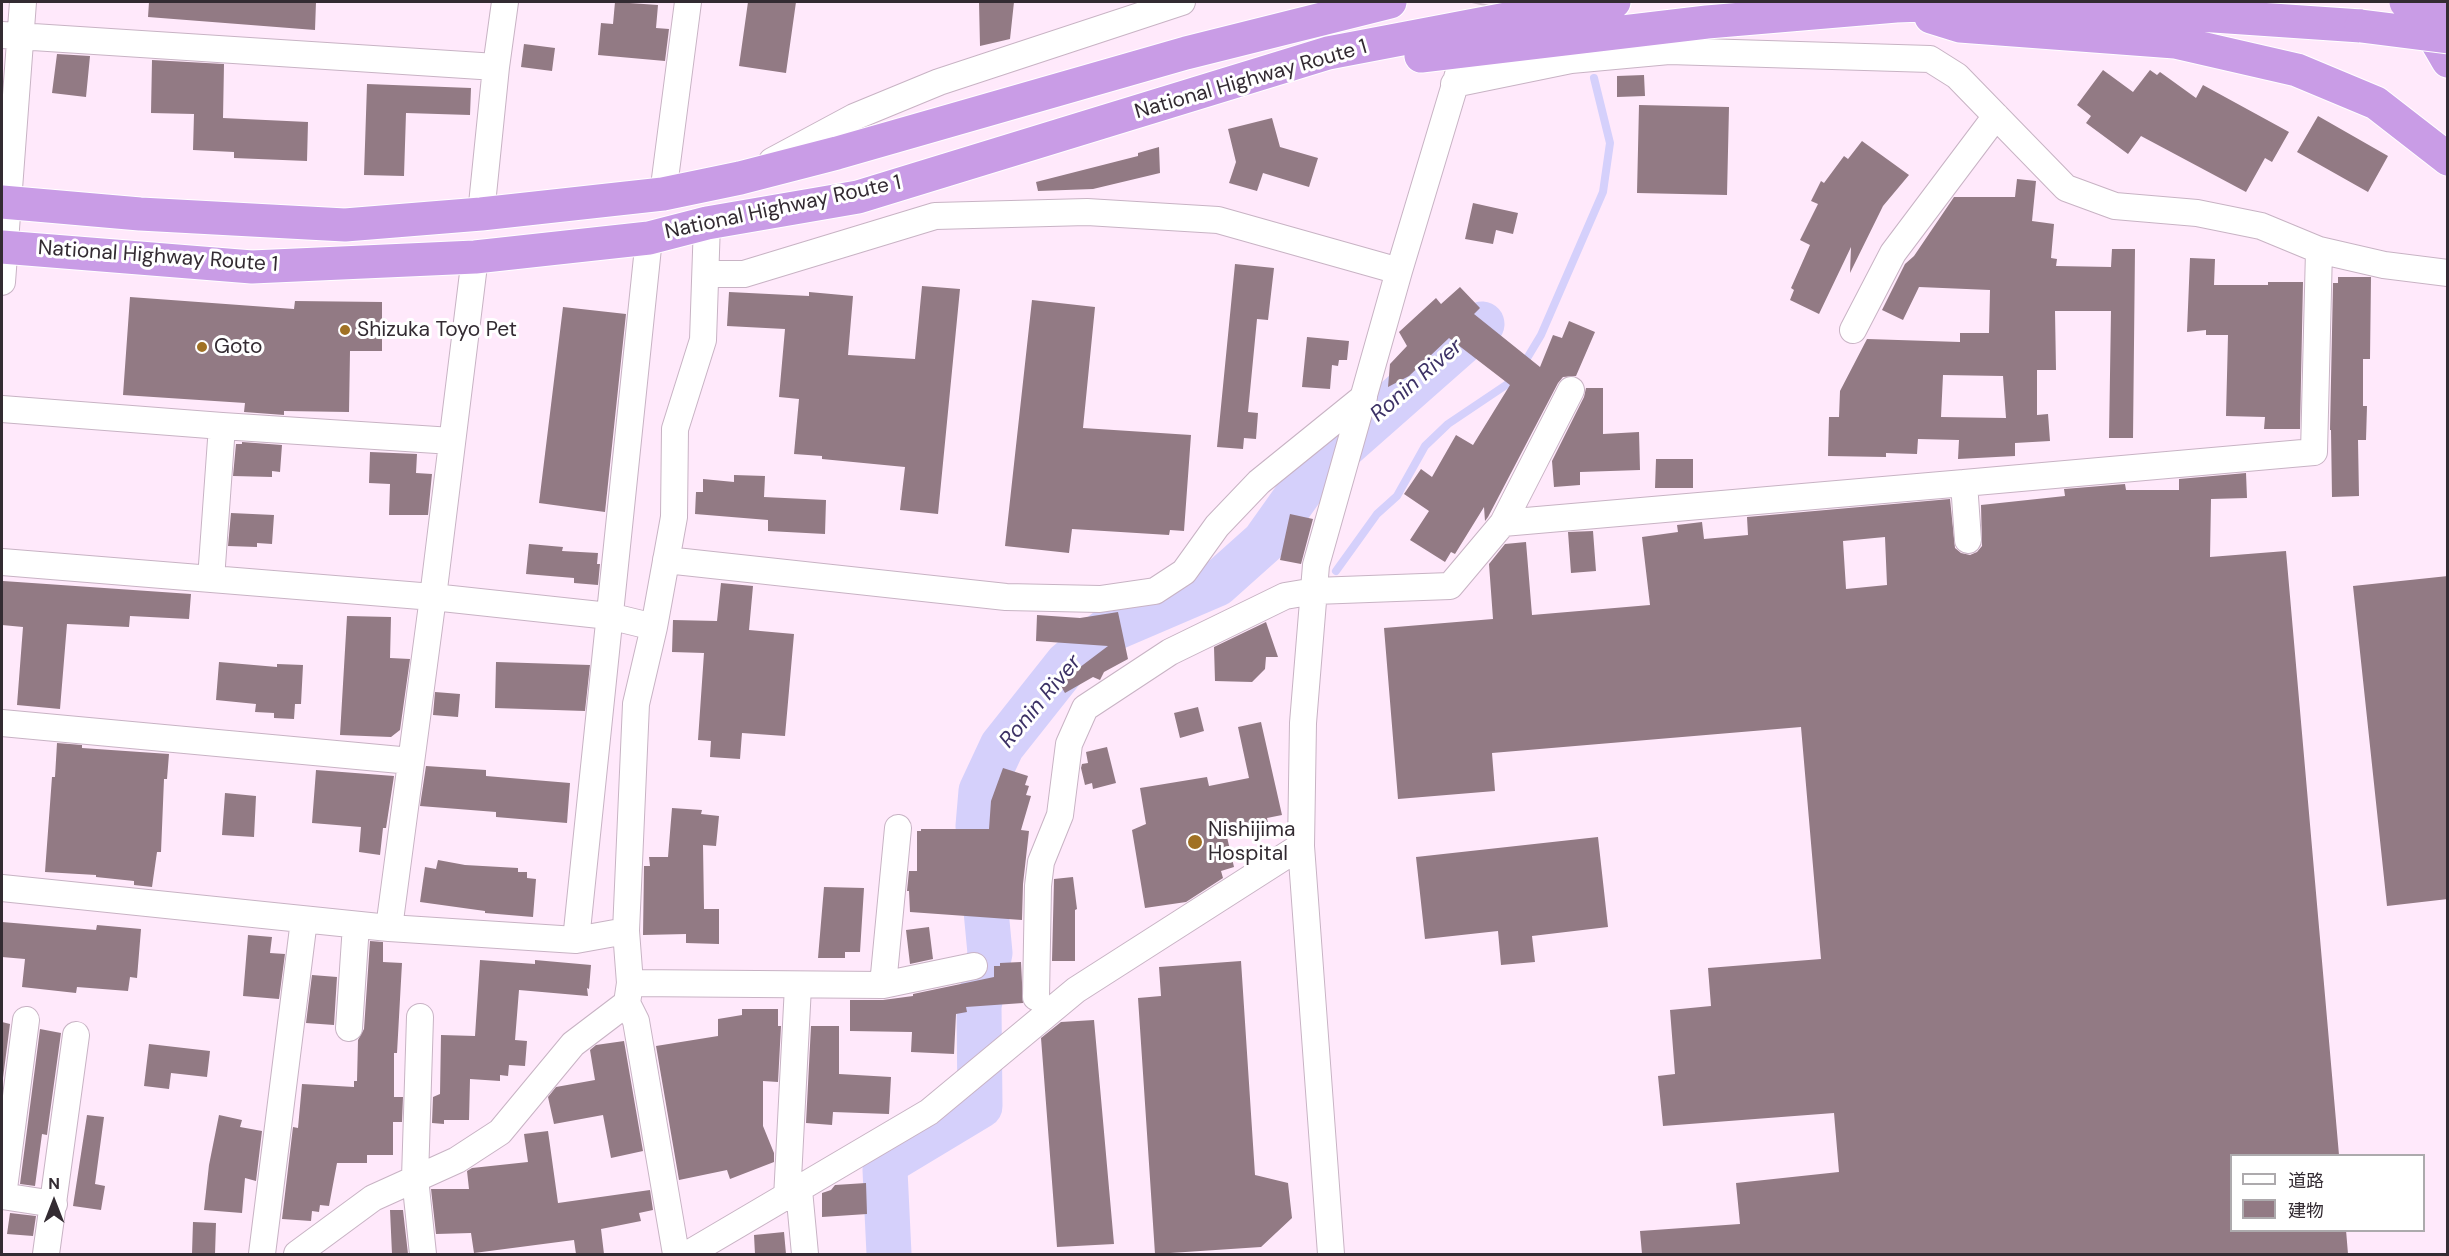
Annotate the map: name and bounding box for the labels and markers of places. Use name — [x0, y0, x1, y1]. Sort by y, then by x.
place label: Shizuka Toyo Pet — [357, 317, 517, 343]
marker: Shizuka Toyo Pet — [338, 323, 352, 337]
place label: Goto — [214, 334, 262, 360]
marker: Goto — [195, 340, 209, 354]
place label: Nishijima Hospital — [1208, 817, 1295, 867]
marker: Nishijima Hospital — [1186, 833, 1204, 851]

